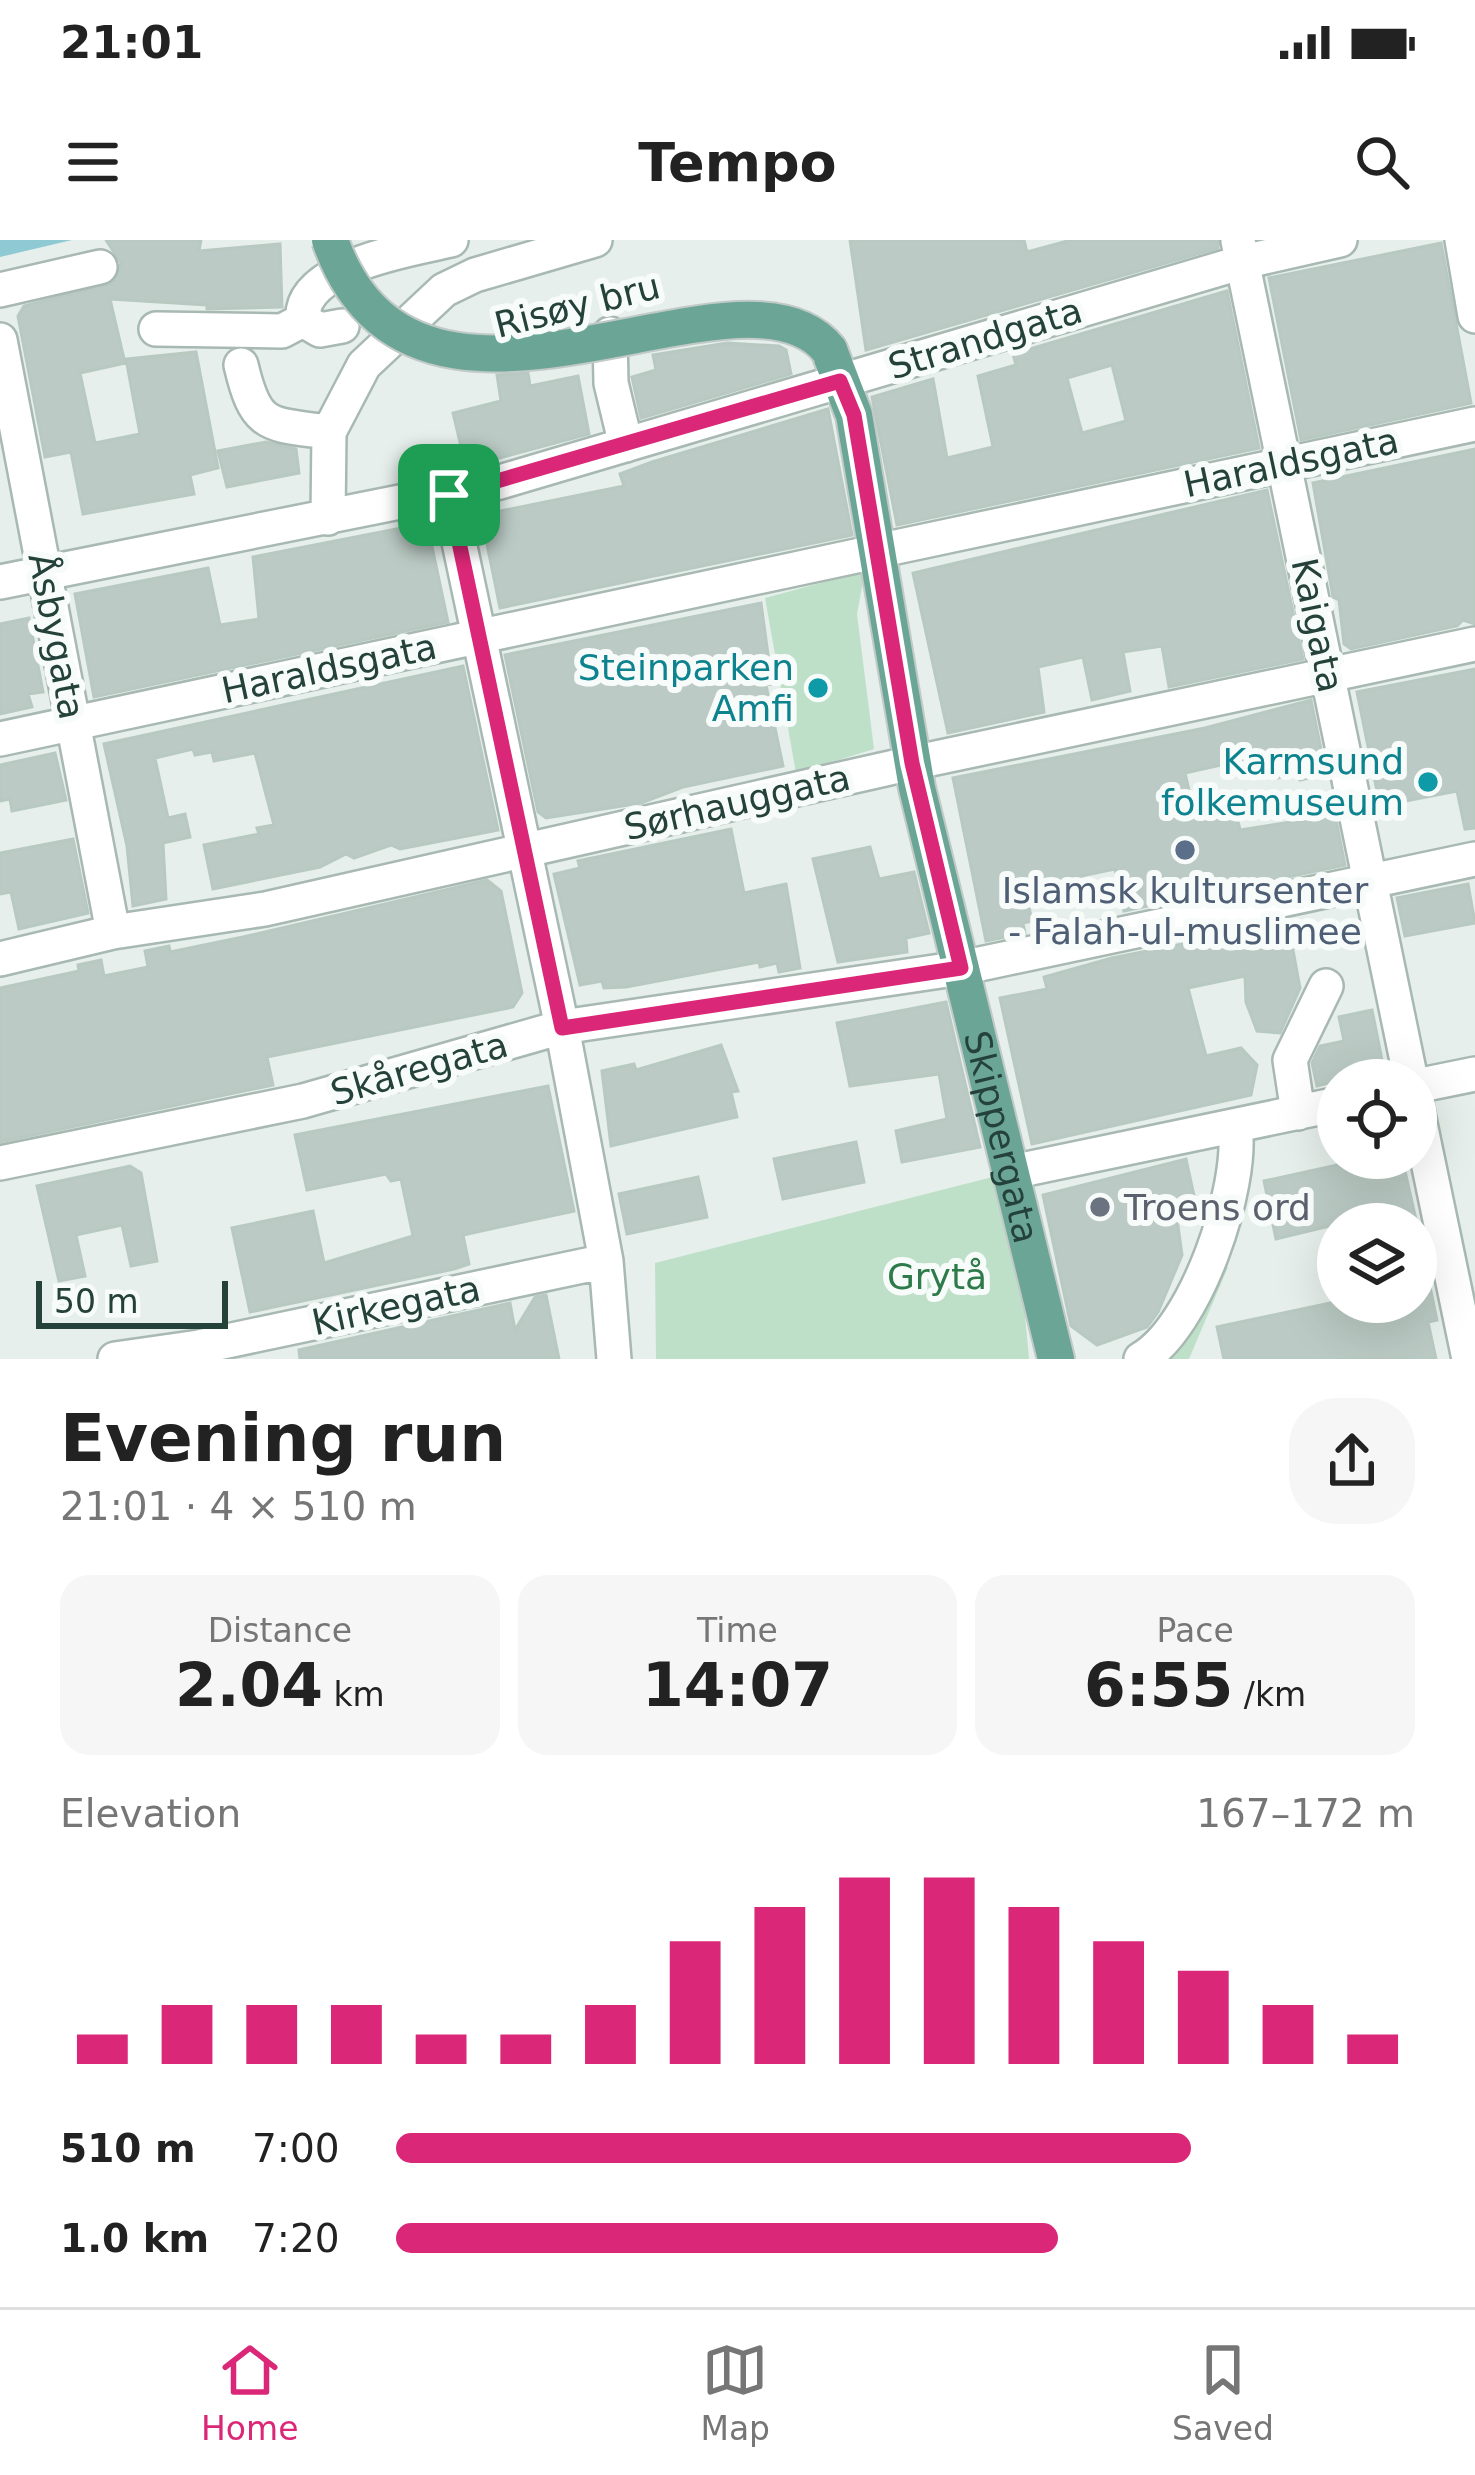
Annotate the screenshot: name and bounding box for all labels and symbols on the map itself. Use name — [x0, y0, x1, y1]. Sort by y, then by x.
street label: Risøy bru — [490, 265, 664, 346]
street label: Strandgata — [883, 290, 1087, 387]
street label: Haraldsgata — [1180, 420, 1402, 505]
pin — [398, 444, 500, 546]
street label: Åsbygata — [20, 549, 94, 723]
street label: Kaigata — [1283, 554, 1352, 696]
street label: Haraldsgata — [218, 626, 440, 711]
place label: Steinparken Amfi — [578, 647, 794, 729]
marker: Steinparken Amfi — [805, 675, 831, 701]
place label: Karmsund folkemuseum — [1161, 741, 1404, 823]
street label: Sørhauggata — [620, 757, 854, 848]
marker: Karmsund folkemuseum — [1415, 769, 1441, 795]
marker: Islamsk kultursenter - Falah-ul-muslimee — [1172, 837, 1198, 863]
place label: Islamsk kultursenter - Falah-ul-muslimee — [1002, 870, 1369, 952]
street label: Skåregata — [326, 1024, 512, 1113]
street label: Skippergata — [956, 1027, 1047, 1247]
place label: Troens ord — [1123, 1187, 1311, 1228]
marker: Troens ord — [1087, 1194, 1113, 1220]
park label: Grytå — [887, 1256, 987, 1297]
street label: Kirkegata — [308, 1268, 484, 1343]
scale bar — [36, 1275, 228, 1328]

